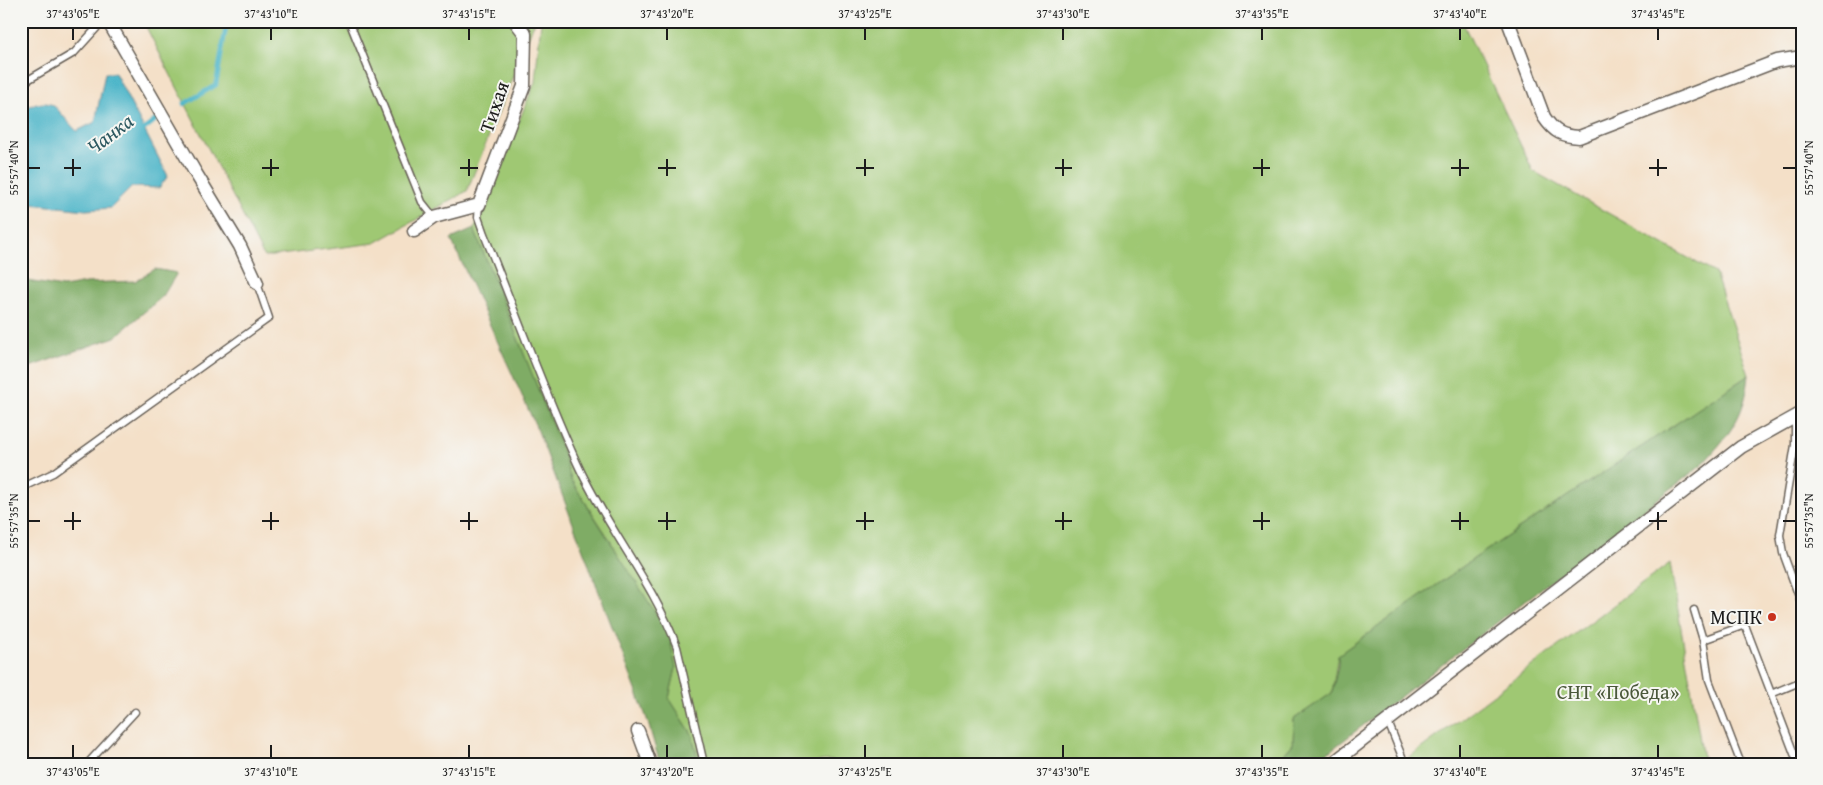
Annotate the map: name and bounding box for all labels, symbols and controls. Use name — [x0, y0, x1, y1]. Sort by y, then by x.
text: 37°43'05"E — [46, 5, 100, 22]
text: 37°43'10"E — [244, 5, 298, 22]
text: 37°43'15"E — [442, 5, 496, 22]
text: 37°43'20"E — [640, 5, 694, 22]
text: 37°43'25"E — [838, 5, 892, 22]
text: 37°43'30"E — [1036, 5, 1090, 22]
text: 37°43'35"E — [1235, 5, 1289, 22]
text: 37°43'40"E — [1433, 5, 1487, 22]
text: 37°43'45"E — [1631, 5, 1685, 22]
street label: Тихая — [471, 77, 516, 137]
water label: Чанка — [80, 105, 140, 162]
text: 55°57'40"N — [5, 140, 22, 196]
text: 55°57'40"N — [1800, 140, 1817, 196]
text: 55°57'35"N — [5, 493, 22, 549]
text: 55°57'35"N — [1800, 493, 1817, 549]
place label: МСПК — [1710, 602, 1763, 631]
marker: МСПК — [1766, 611, 1778, 623]
park label: СНТ «Победа» — [1557, 677, 1679, 706]
text: 37°43'05"E — [46, 763, 100, 780]
text: 37°43'10"E — [244, 763, 298, 780]
text: 37°43'15"E — [442, 763, 496, 780]
text: 37°43'20"E — [640, 763, 694, 780]
text: 37°43'25"E — [838, 763, 892, 780]
text: 37°43'30"E — [1036, 763, 1090, 780]
text: 37°43'35"E — [1235, 763, 1289, 780]
text: 37°43'40"E — [1433, 763, 1487, 780]
text: 37°43'45"E — [1631, 763, 1685, 780]

